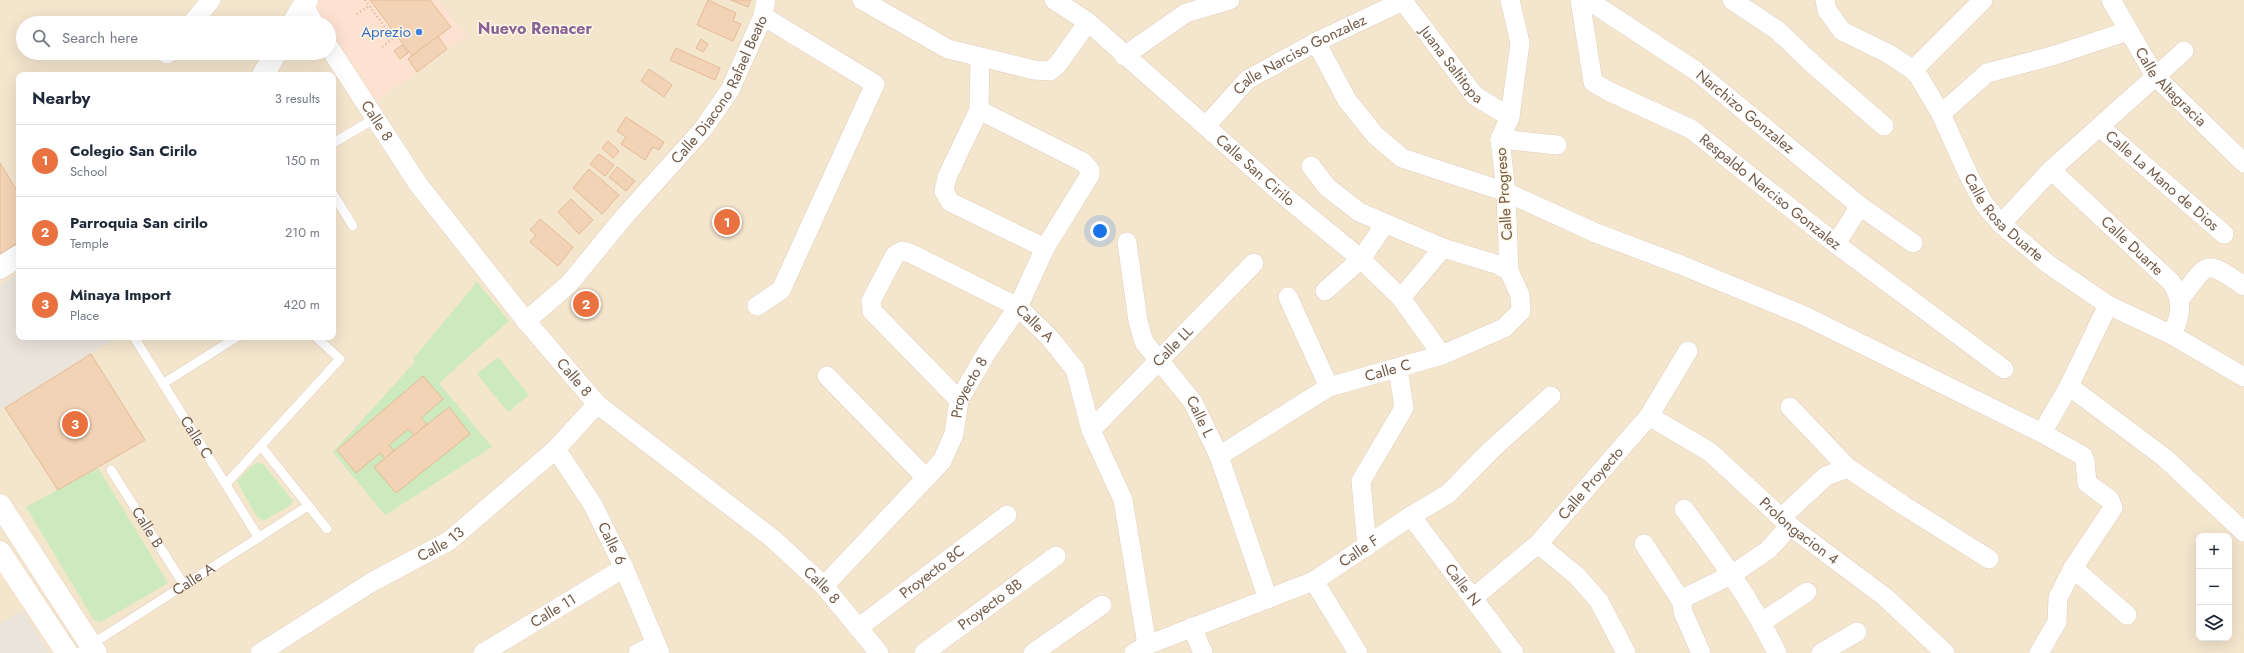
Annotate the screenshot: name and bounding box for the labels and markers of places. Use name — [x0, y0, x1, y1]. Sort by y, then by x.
place label: Aprezio — [361, 21, 411, 43]
marker: Aprezio — [414, 27, 424, 37]
pin: 1 — [714, 207, 740, 237]
pin: 2 — [573, 289, 599, 319]
pin: 3 — [62, 409, 88, 439]

